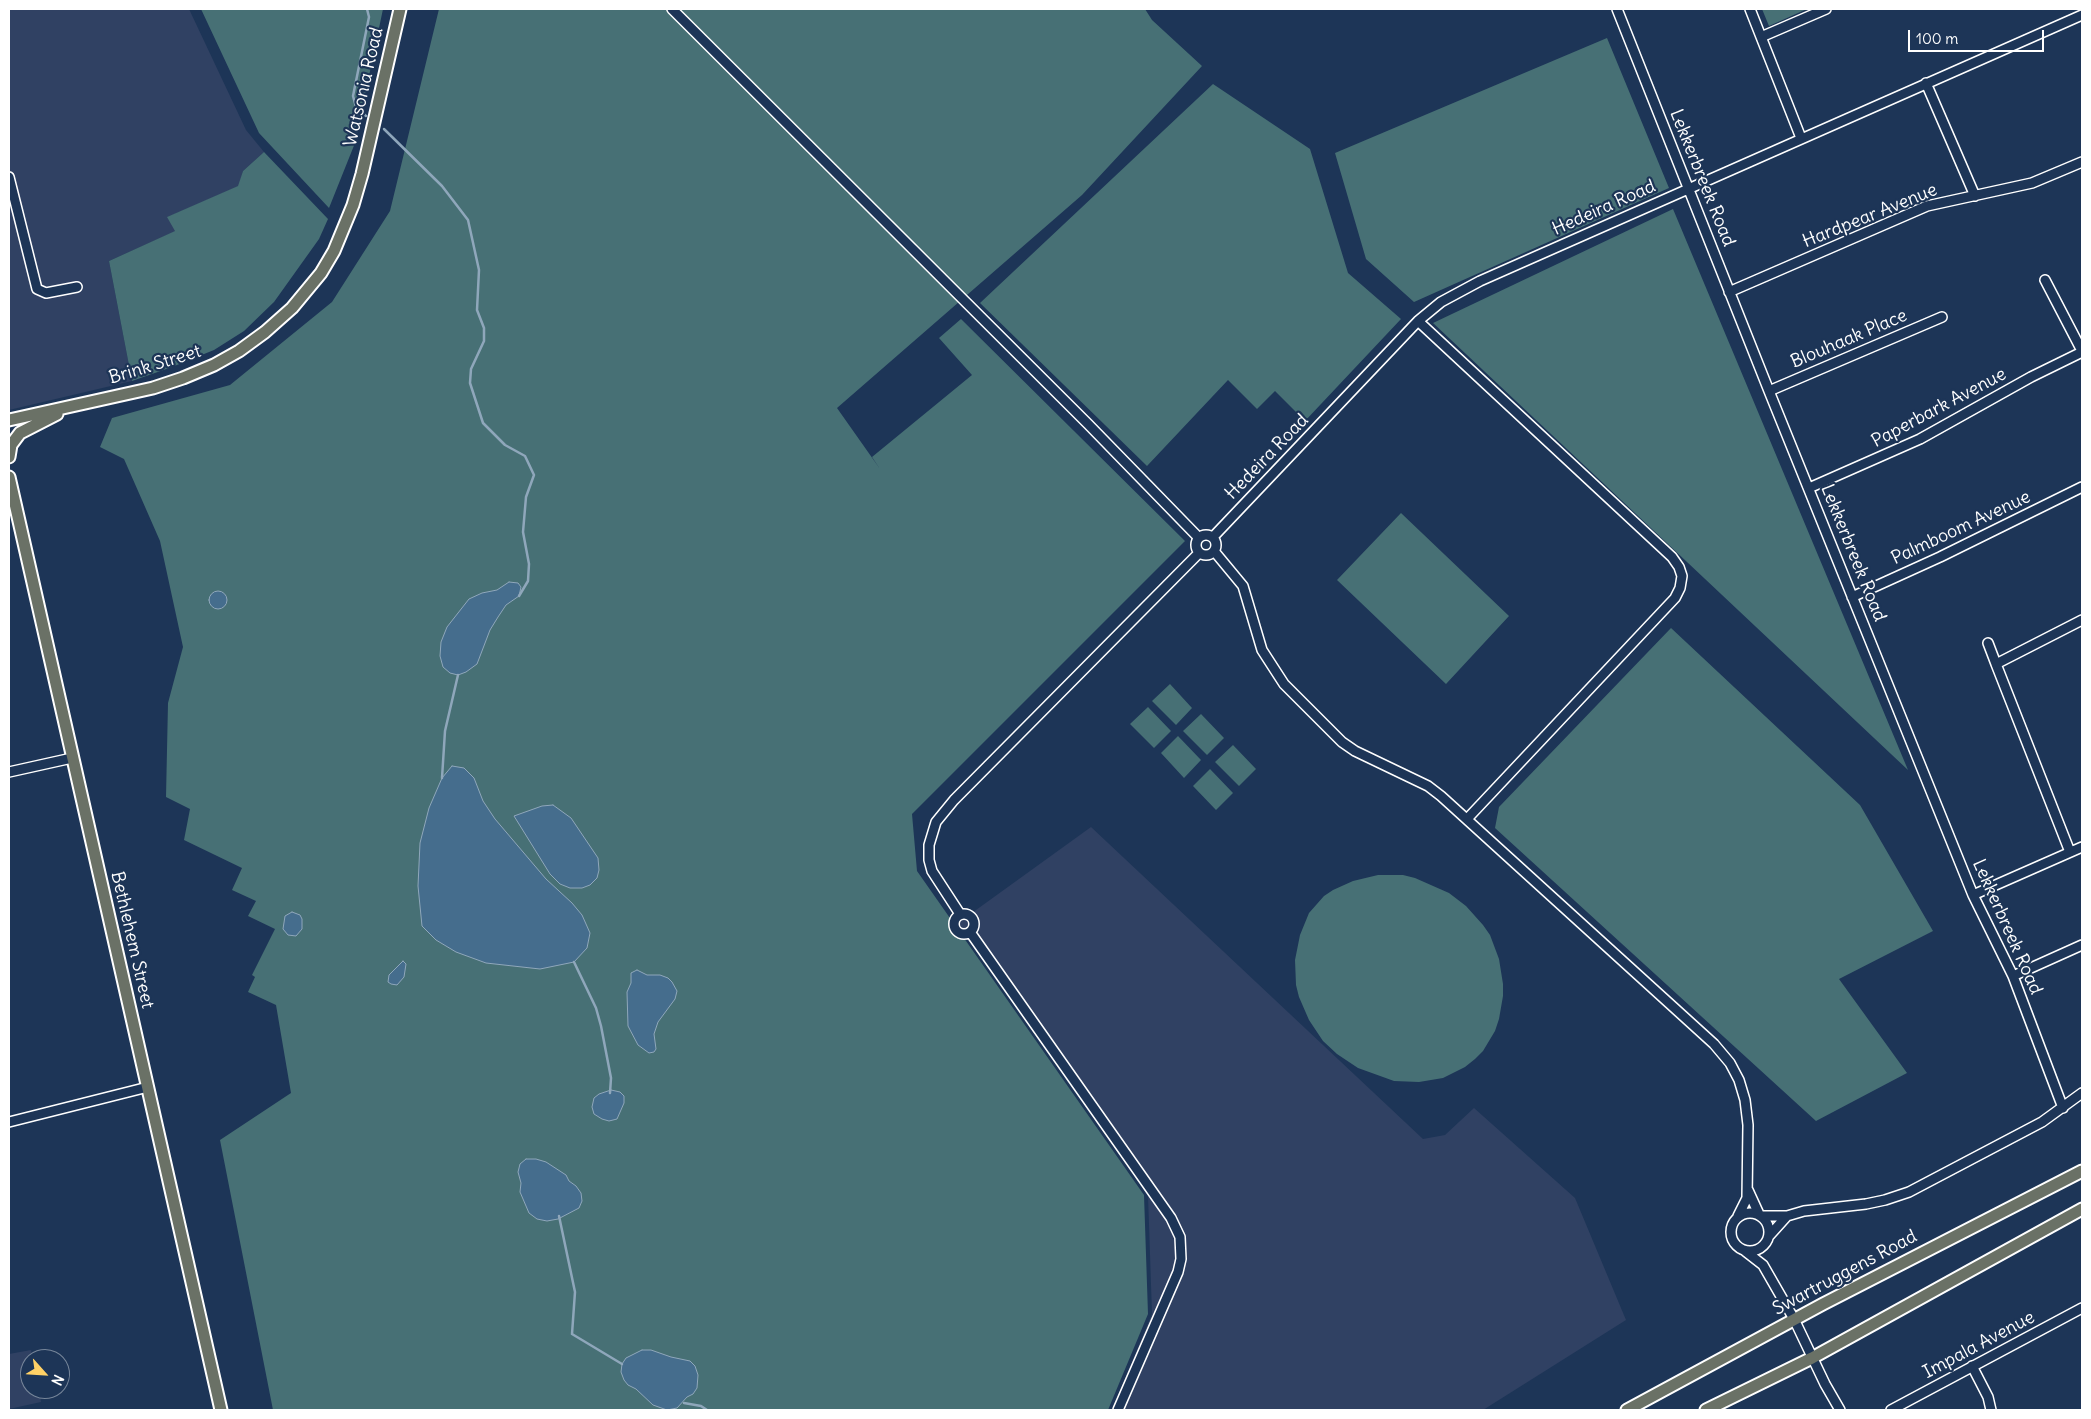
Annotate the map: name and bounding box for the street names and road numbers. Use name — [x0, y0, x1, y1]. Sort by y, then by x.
street label: Watsonia Road — [340, 25, 388, 149]
street label: Lekkerbreek Road — [1665, 106, 1739, 250]
street label: Hedeira Road — [1549, 176, 1659, 240]
street label: Hardpear Avenue — [1800, 179, 1940, 253]
street label: Blouhaak Place — [1788, 305, 1910, 373]
street label: Brink Street — [106, 341, 204, 389]
street label: Paperbark Avenue — [1868, 363, 2010, 453]
street label: Hedeira Road — [1221, 410, 1313, 504]
street label: Lekkerbreek Road — [1816, 481, 1890, 625]
street label: Palmboom Avenue — [1888, 486, 2034, 570]
street label: Lekkerbreek Road — [1967, 856, 2047, 998]
street label: Bethlehem Street — [106, 869, 158, 1011]
street label: Swartruggens Road — [1769, 1226, 1921, 1320]
street label: Impala Avenue — [1920, 1307, 2038, 1383]

